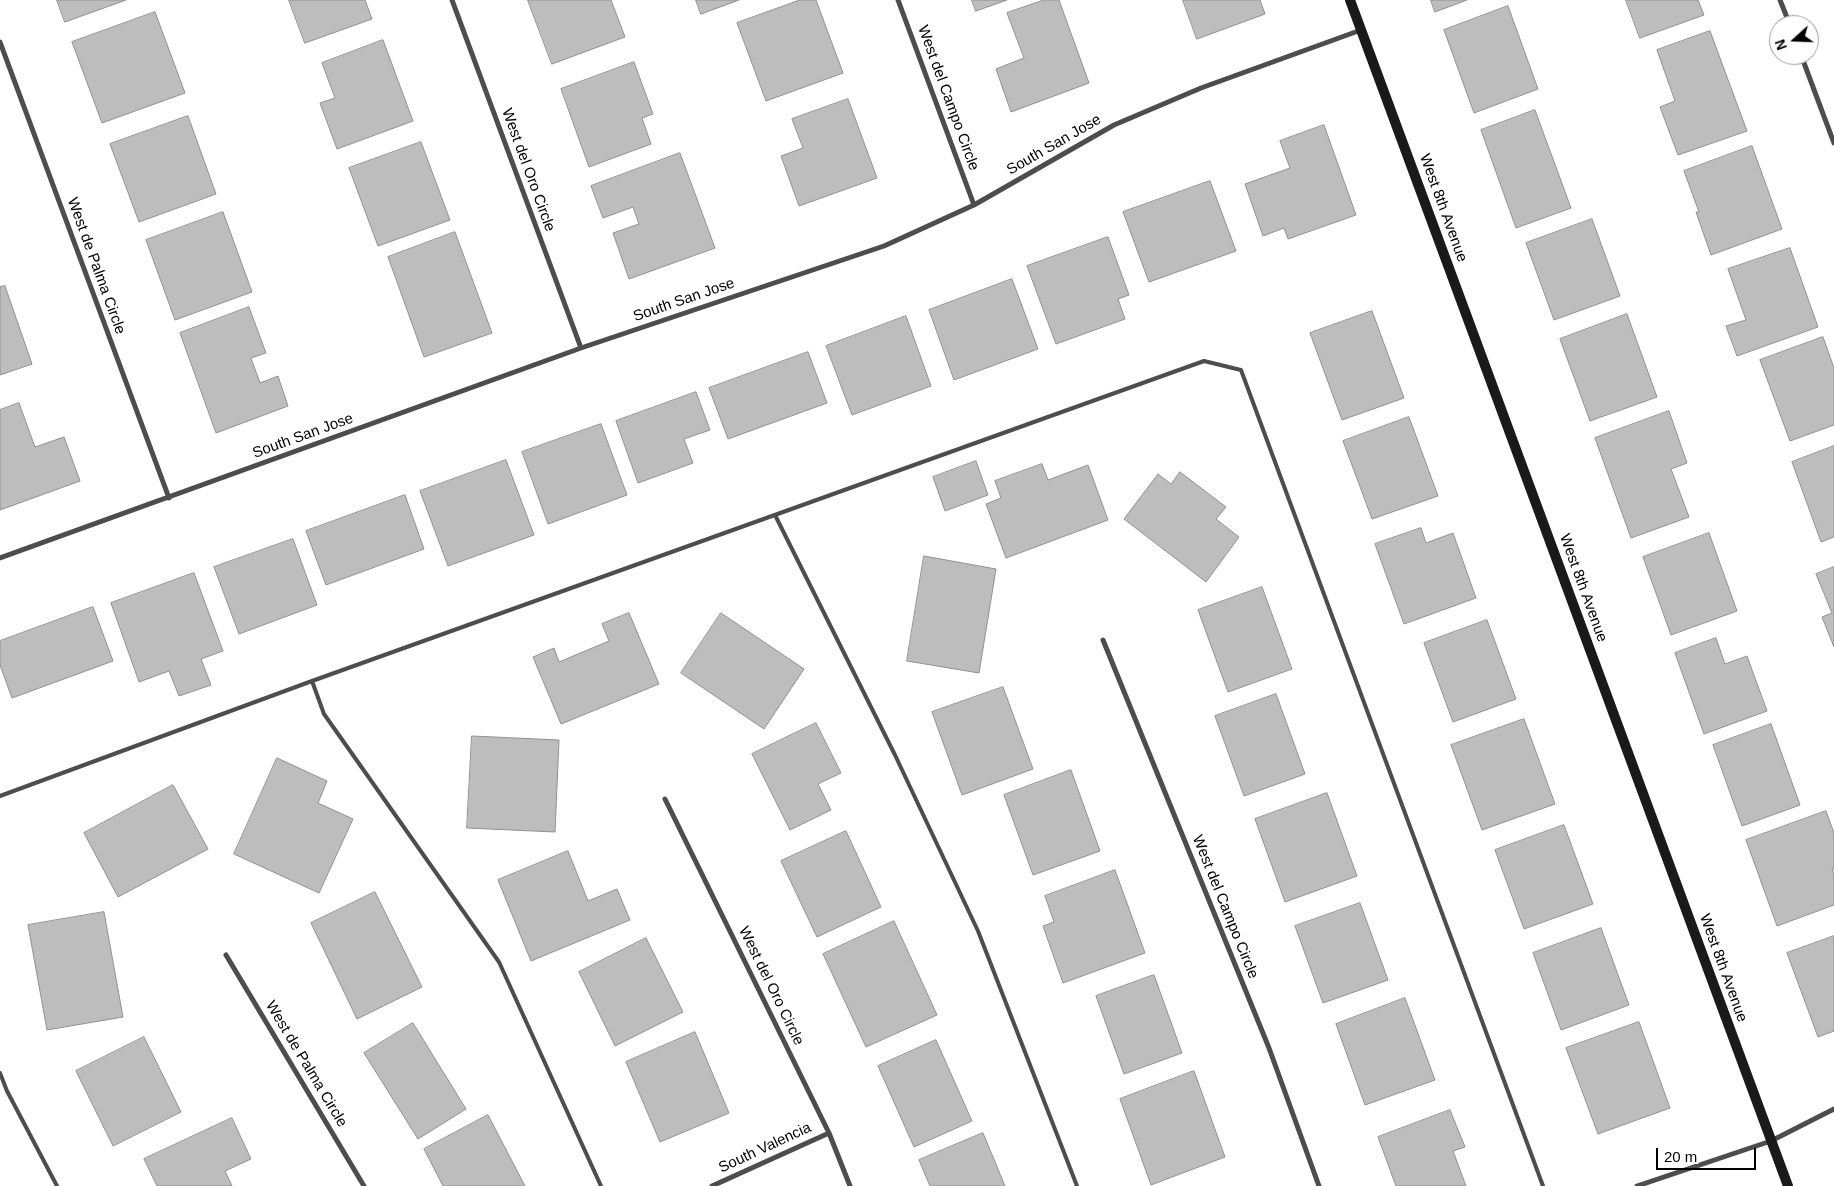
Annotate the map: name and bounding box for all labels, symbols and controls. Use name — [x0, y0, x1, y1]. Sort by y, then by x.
north arrow — [1769, 15, 1819, 65]
street label: West del Campo Circle — [913, 23, 983, 173]
text: N — [1772, 37, 1790, 52]
street label: West del Oro Circle — [497, 106, 559, 234]
street label: South San Jose — [1004, 111, 1104, 179]
street label: West 8th Avenue — [1415, 152, 1471, 264]
street label: West de Palma Circle — [63, 195, 129, 337]
street label: South San Jose — [631, 274, 737, 326]
street label: South San Jose — [250, 409, 356, 463]
street label: West 8th Avenue — [1555, 532, 1611, 644]
street label: West del Campo Circle — [1188, 833, 1262, 981]
street label: West 8th Avenue — [1695, 912, 1751, 1024]
street label: West del Oro Circle — [734, 924, 808, 1048]
street label: West de Palma Circle — [261, 998, 351, 1130]
street label: South Valencia — [716, 1119, 814, 1177]
scale bar — [1659, 1138, 1759, 1170]
text: 20 m — [1664, 1148, 1697, 1165]

